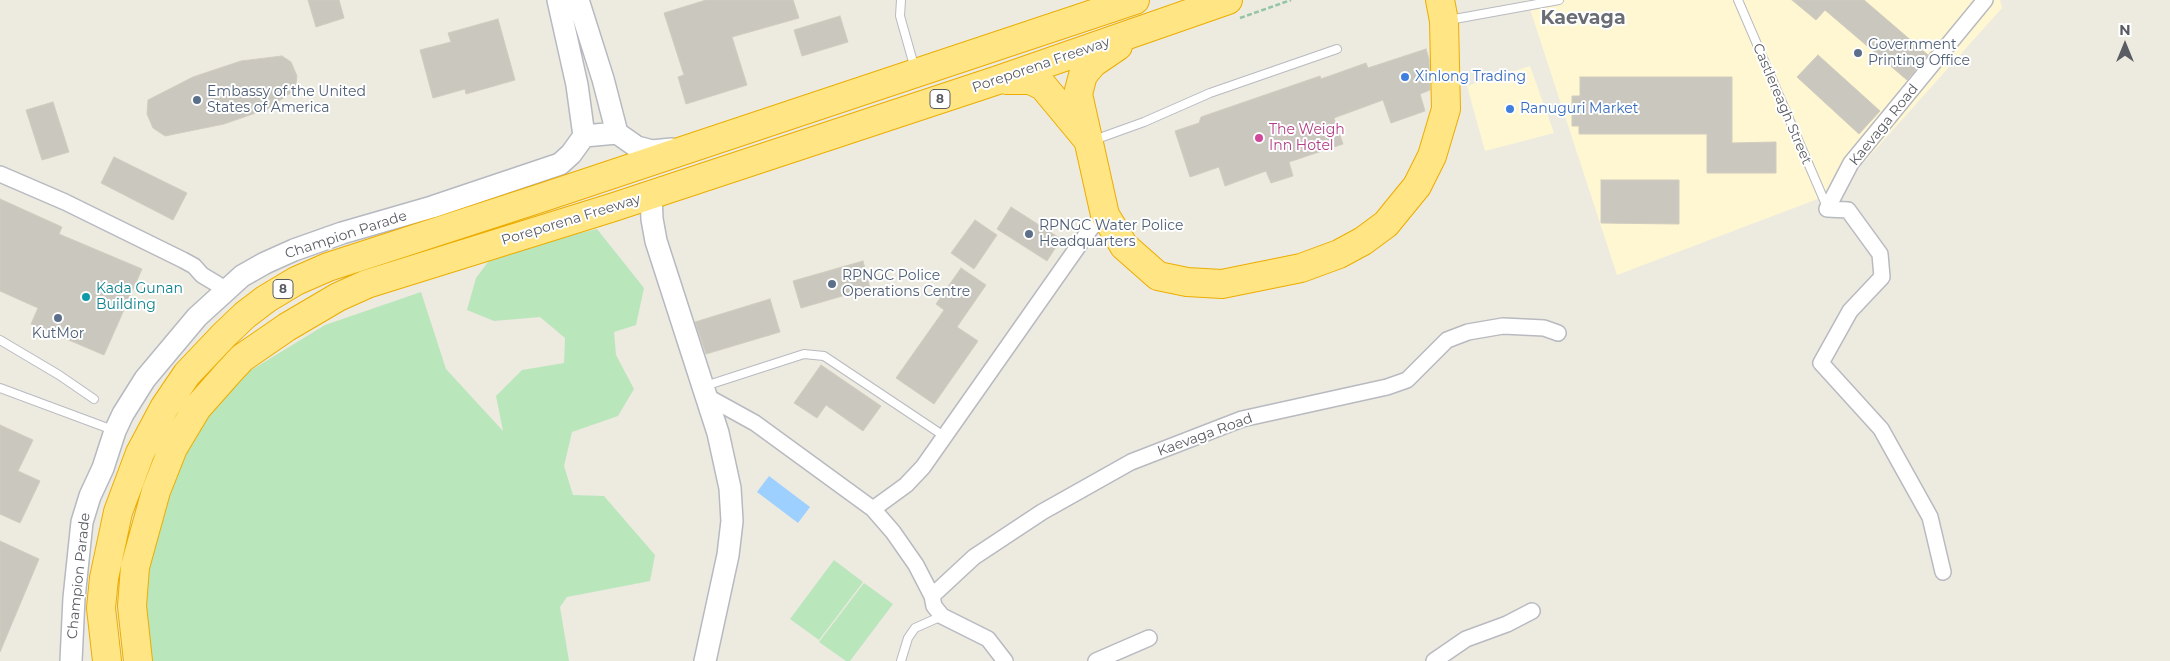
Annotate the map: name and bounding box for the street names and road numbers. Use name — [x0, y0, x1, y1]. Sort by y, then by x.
street label: Poreporena Freeway — [970, 34, 1112, 96]
street label: Castlereagh Street — [1749, 41, 1815, 167]
street label: Kaevaga Road — [1846, 81, 1922, 169]
road number: 8 — [930, 90, 950, 108]
street label: Poreporena Freeway — [499, 191, 643, 249]
street label: Champion Parade — [283, 207, 409, 263]
road number: 8 — [273, 280, 293, 298]
street label: Kaevaga Road — [1155, 410, 1255, 460]
street label: Champion Parade — [64, 512, 94, 640]

